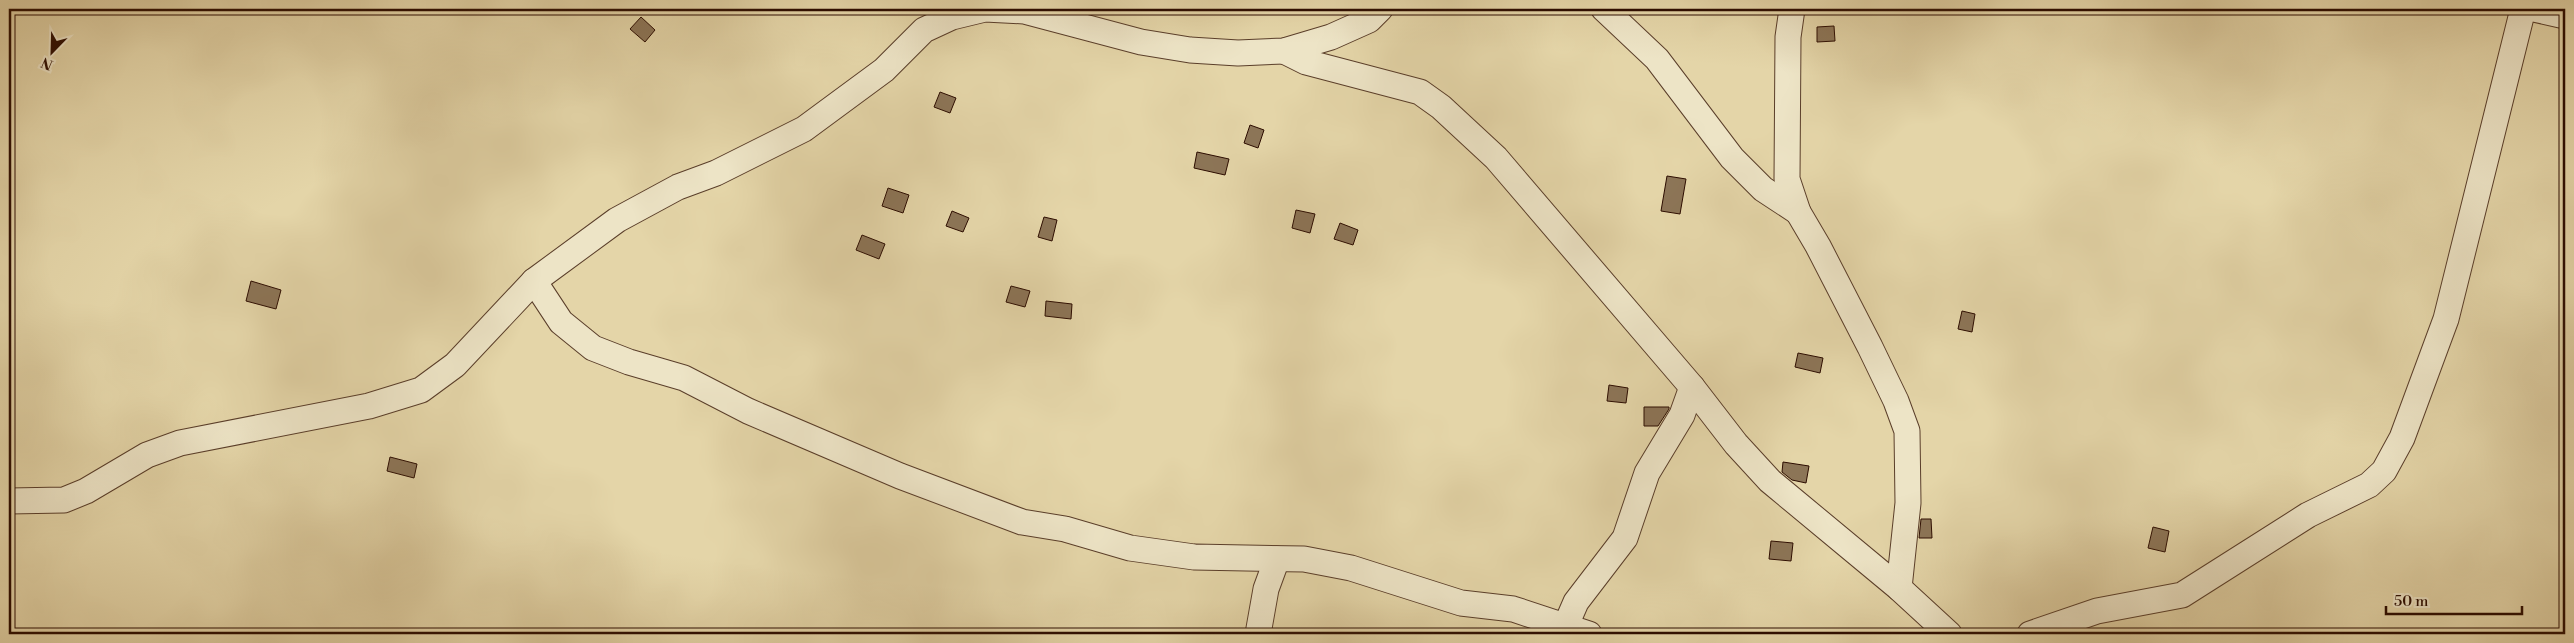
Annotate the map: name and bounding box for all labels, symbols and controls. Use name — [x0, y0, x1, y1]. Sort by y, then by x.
north arrow — [28, 28, 78, 78]
text: N — [39, 53, 56, 73]
scale bar — [2386, 583, 2523, 615]
text: 50 m — [2394, 592, 2428, 611]

